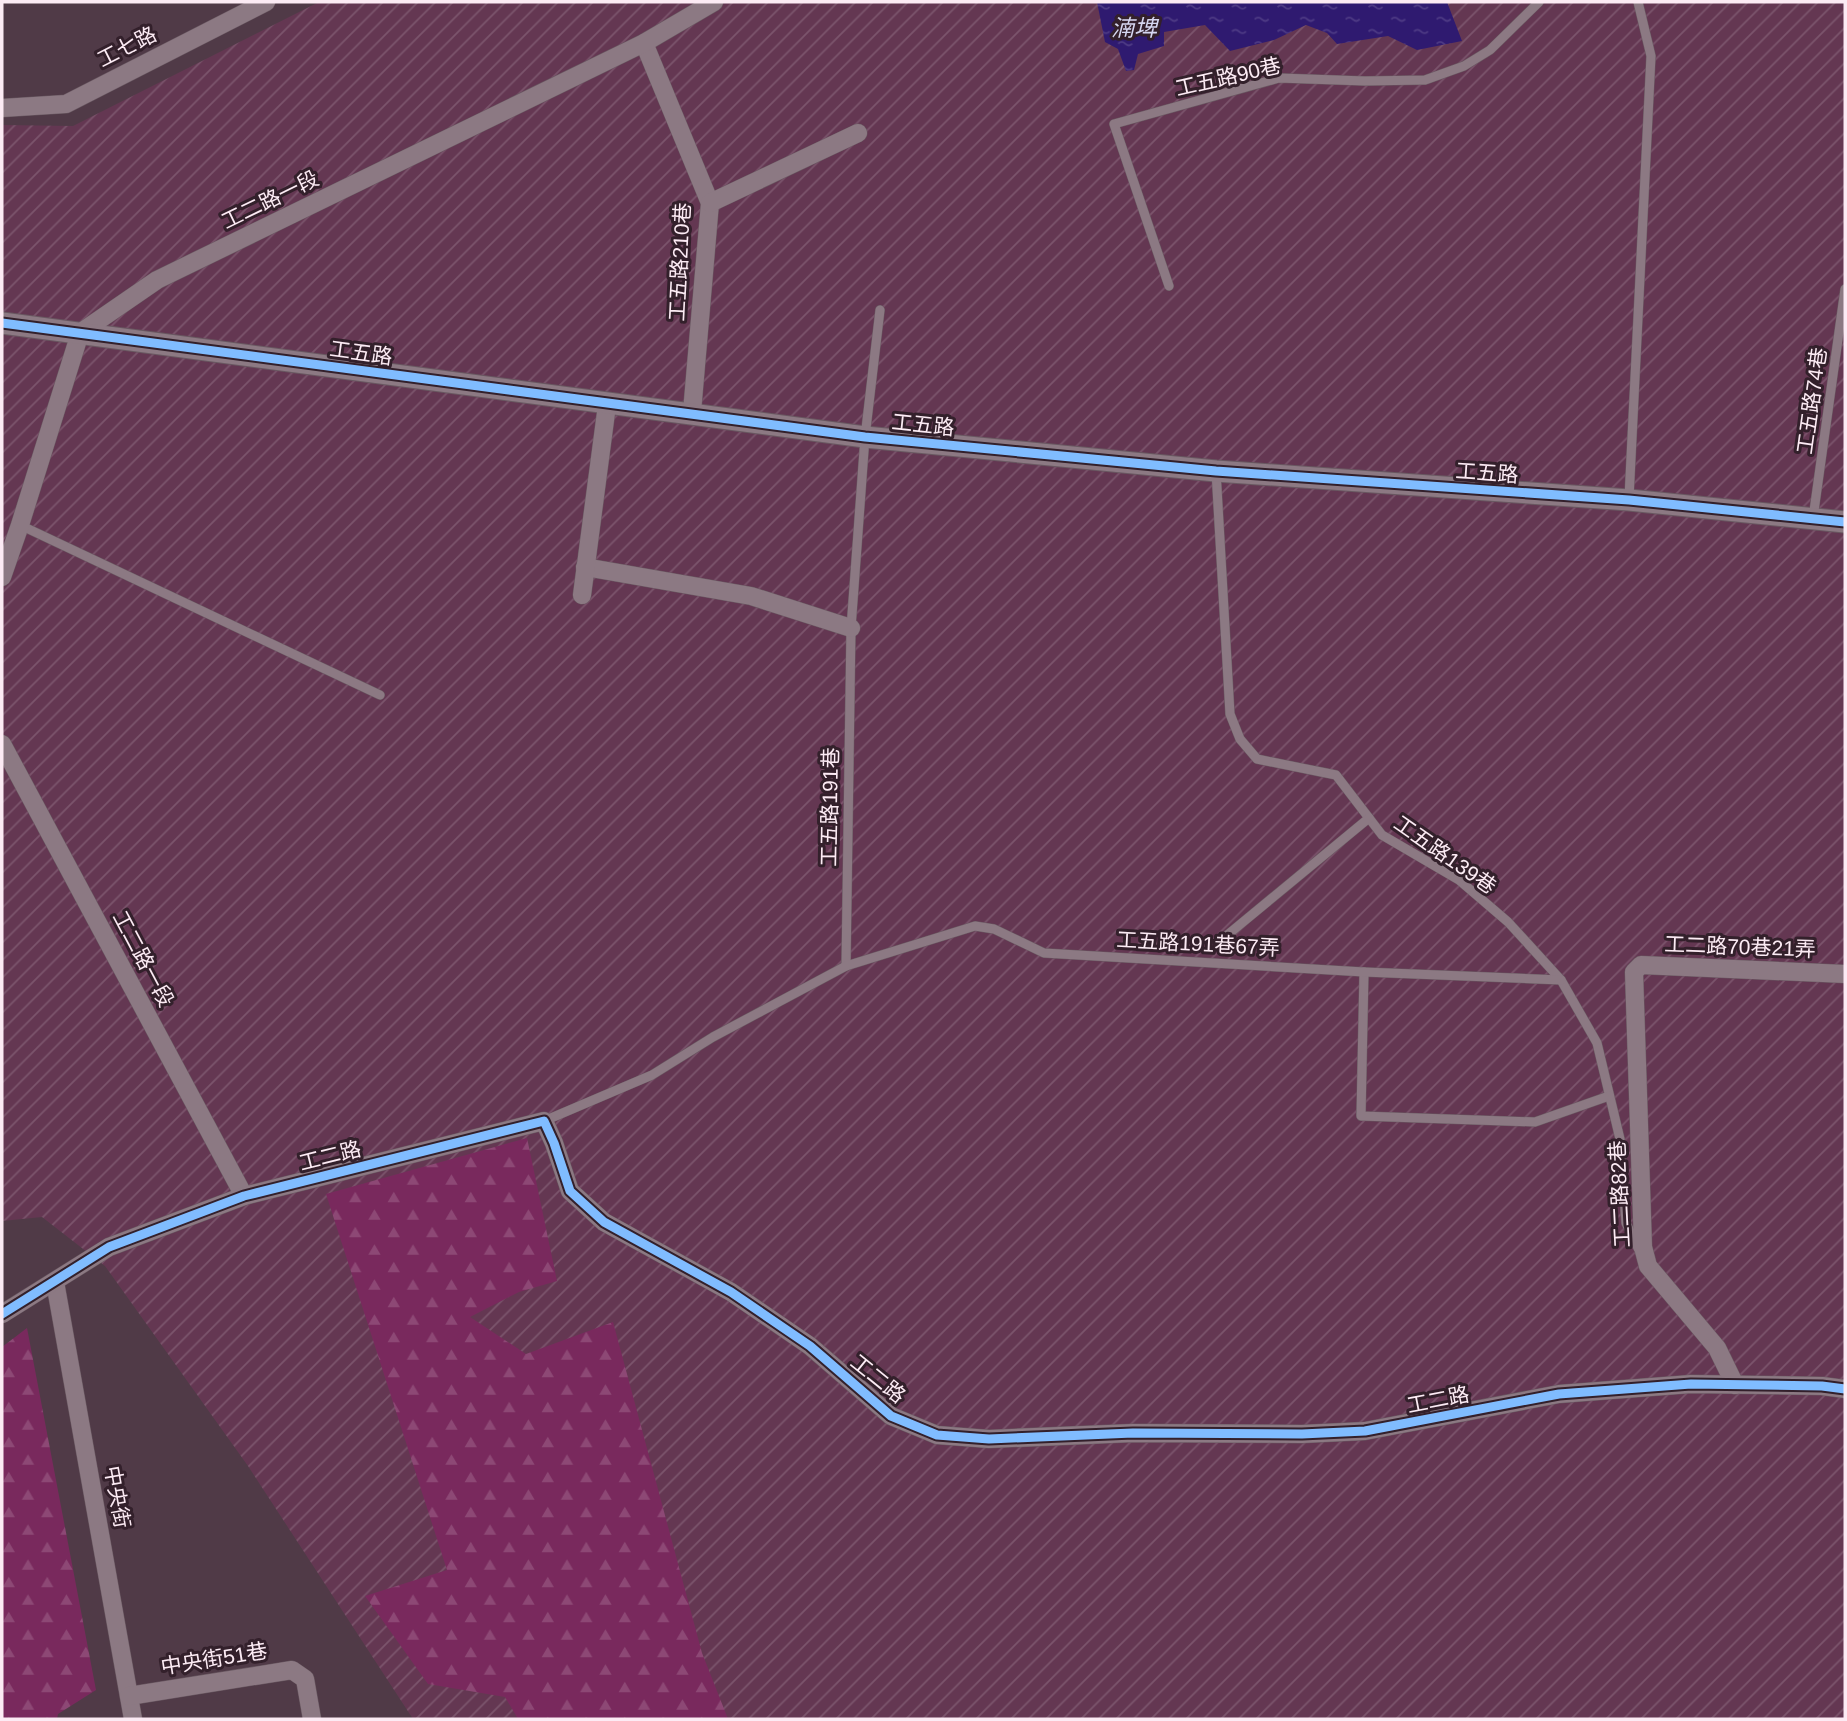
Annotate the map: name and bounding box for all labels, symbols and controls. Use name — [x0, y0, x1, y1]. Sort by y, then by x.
water label: 湳埤 — [1111, 15, 1160, 41]
street label: 工七路 — [93, 22, 160, 71]
street label: 工五路90巷 — [1173, 53, 1283, 100]
street label: 工二路一段 — [218, 166, 322, 233]
street label: 工五路210巷 — [665, 202, 694, 322]
street label: 工五路 — [328, 337, 394, 368]
street label: 工五路74巷 — [1793, 346, 1830, 456]
street label: 工五路 — [891, 410, 956, 439]
street label: 工五路 — [1455, 459, 1519, 486]
street label: 工五路191巷 — [817, 747, 842, 867]
street label: 工五路139巷 — [1390, 811, 1501, 898]
street label: 工二路一段 — [109, 907, 178, 1011]
street label: 工五路191巷67弄 — [1116, 928, 1280, 959]
street label: 工二路70巷21弄 — [1664, 932, 1816, 961]
street label: 工二路 — [297, 1137, 363, 1174]
street label: 工二路82巷 — [1605, 1140, 1634, 1248]
street label: 工二路 — [847, 1350, 910, 1407]
street label: 工二路 — [1405, 1382, 1471, 1417]
street label: 中央街 — [101, 1464, 134, 1530]
street label: 中央街51巷 — [159, 1639, 269, 1678]

